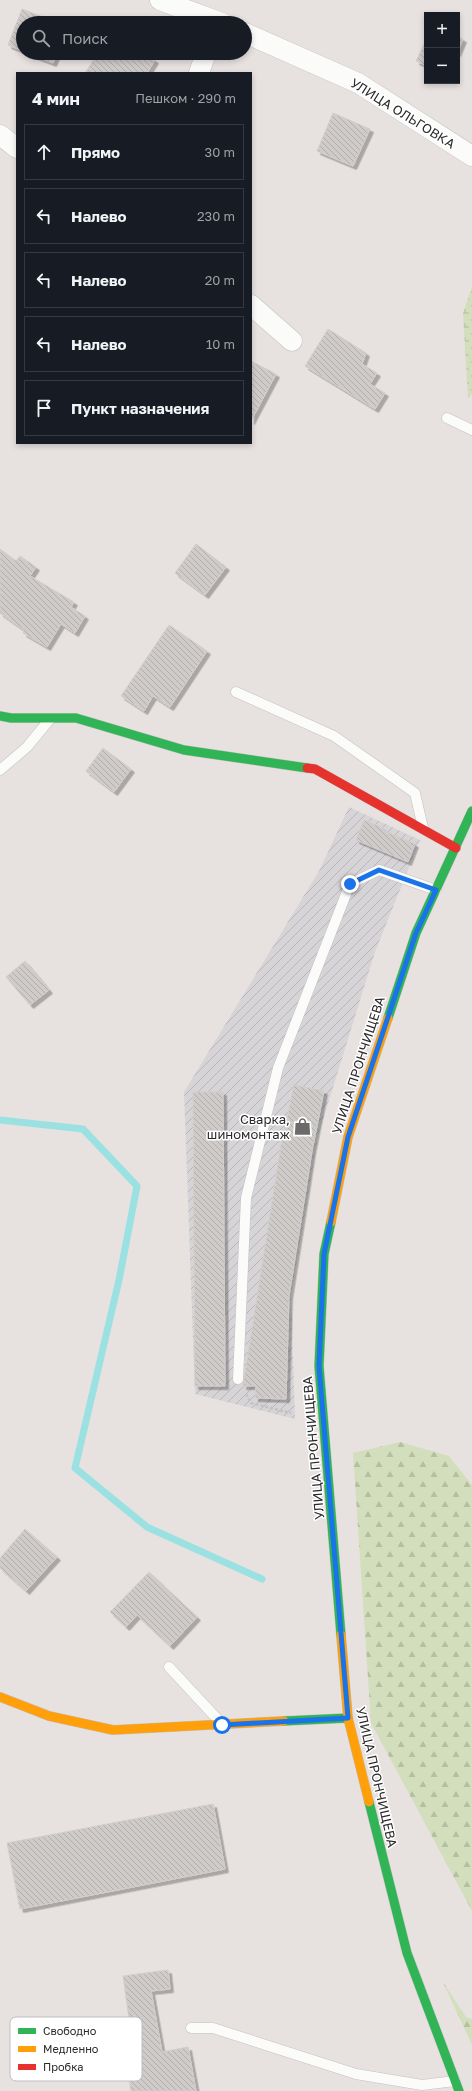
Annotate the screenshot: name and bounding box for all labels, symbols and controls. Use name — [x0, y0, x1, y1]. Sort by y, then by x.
map controls — [424, 12, 460, 84]
button: + — [424, 12, 460, 48]
search box — [16, 16, 252, 60]
icon: search — [30, 27, 52, 49]
text: Поиск — [62, 29, 108, 47]
button: − — [424, 48, 460, 84]
street label: УЛИЦА ОЛЬГОВКА — [348, 74, 458, 152]
text: 4 мин — [32, 88, 80, 109]
text: Пешком · 290 m — [135, 90, 236, 106]
icon: ahead — [33, 141, 55, 163]
text: Прямо — [71, 143, 120, 161]
text: 30 m — [205, 144, 235, 160]
icon: left — [33, 205, 55, 227]
text: Налево — [71, 207, 127, 225]
text: 230 m — [197, 208, 235, 224]
icon: left — [33, 269, 55, 291]
text: Налево — [71, 271, 127, 289]
text: 20 m — [205, 272, 235, 288]
icon: left — [33, 333, 55, 355]
text: Налево — [71, 335, 127, 353]
text: 10 m — [206, 336, 235, 352]
icon: arrive — [33, 397, 55, 419]
text: Пункт назначения — [71, 399, 209, 417]
route end — [341, 875, 359, 893]
street label: УЛИЦА ПРОНЧИЩЕВА — [328, 994, 388, 1136]
place label: Сварка, шиномонтаж — [207, 1111, 291, 1142]
shop icon: Сварка, шиномонтаж — [293, 1116, 313, 1136]
street label: УЛИЦА ПРОНЧИЩЕВА — [299, 1375, 327, 1520]
street label: УЛИЦА ПРОНЧИЩЕВА — [353, 1705, 401, 1849]
route start — [213, 1716, 231, 1734]
legend — [10, 2017, 142, 2081]
text: Свободно — [43, 2024, 97, 2037]
text: Медленно — [43, 2042, 99, 2055]
text: Пробка — [43, 2060, 84, 2073]

